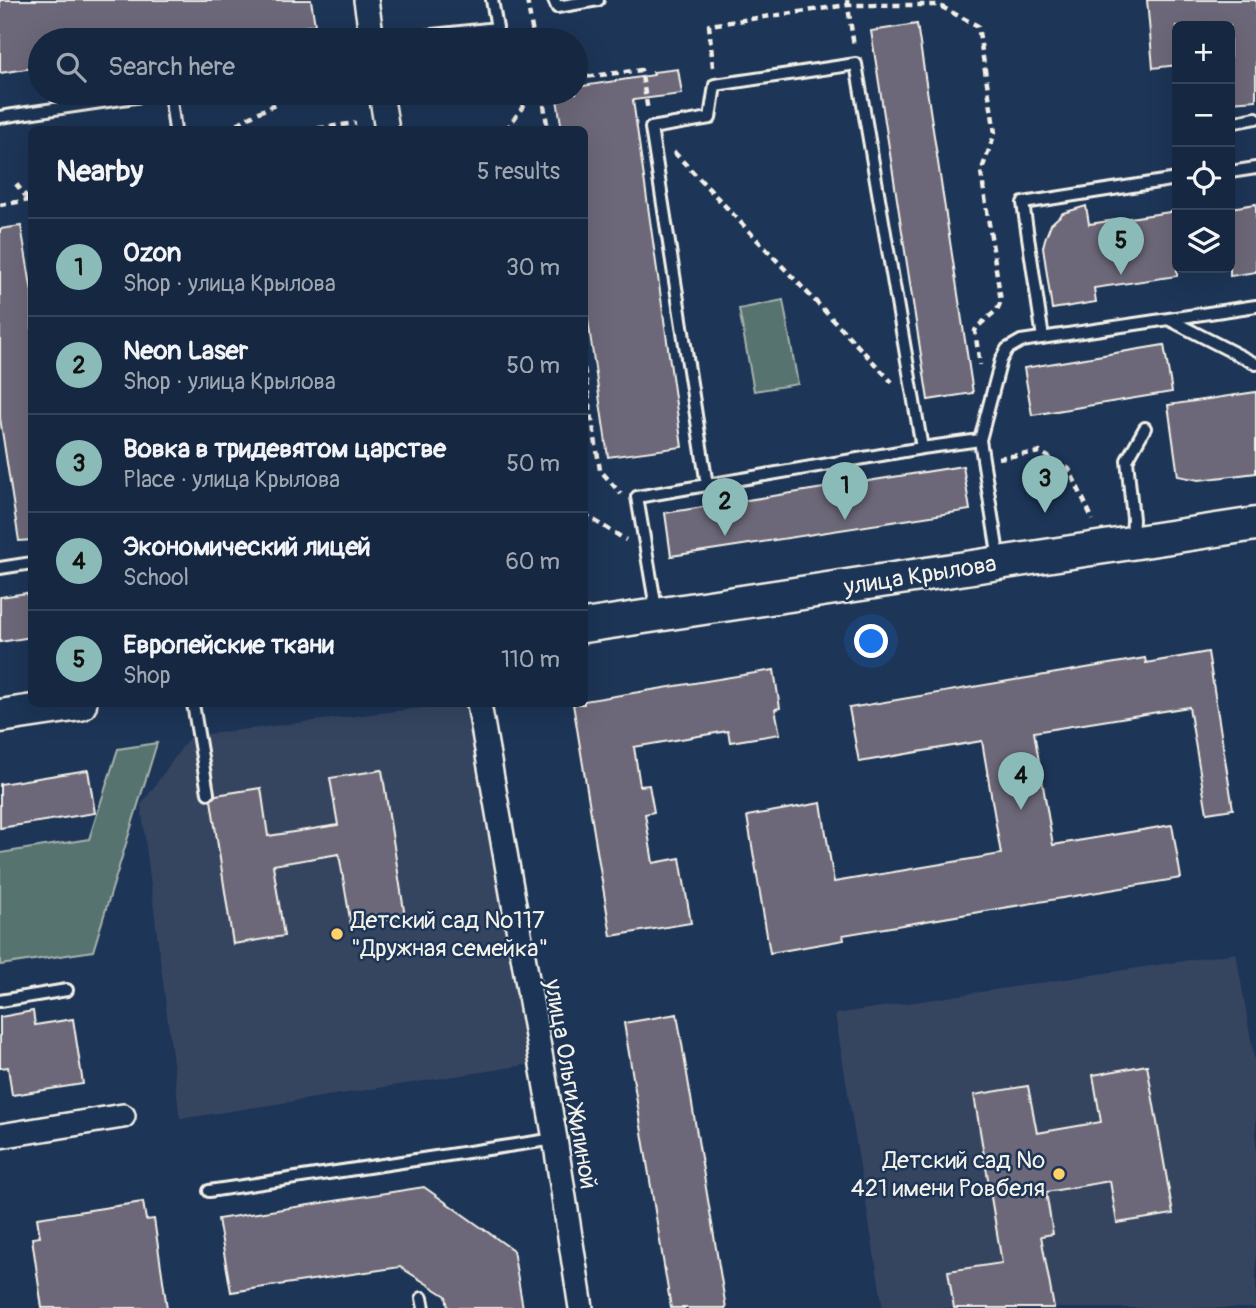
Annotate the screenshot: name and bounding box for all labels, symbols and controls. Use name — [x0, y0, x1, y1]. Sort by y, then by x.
map controls — [1172, 21, 1235, 273]
button: + — [1172, 21, 1235, 84]
search box — [28, 28, 588, 105]
icon: search — [52, 48, 90, 86]
text: Search here — [108, 51, 235, 83]
button: − — [1172, 84, 1235, 147]
button: locate — [1172, 147, 1235, 210]
text: Nearby — [56, 153, 143, 190]
text: 5 results — [477, 157, 560, 186]
button: layers — [1172, 210, 1235, 273]
pin: 5 — [1098, 217, 1144, 275]
text: Ozon — [123, 237, 181, 269]
text: 1 — [75, 253, 84, 282]
text: 30 m — [506, 253, 560, 282]
text: Shop · улица Крылова — [123, 269, 336, 298]
text: Neon Laser — [123, 335, 248, 367]
text: 2 — [73, 351, 85, 380]
text: 50 m — [506, 351, 560, 380]
text: Shop · улица Крылова — [123, 367, 336, 396]
text: Вовка в тридевятом царстве — [123, 433, 446, 465]
text: 3 — [73, 449, 85, 478]
text: 50 m — [506, 449, 560, 478]
pin: 3 — [1022, 455, 1068, 513]
pin: 1 — [822, 462, 868, 520]
text: Place · улица Крылова — [123, 465, 340, 494]
pin: 2 — [702, 478, 748, 536]
text: Экономический лицей — [123, 531, 371, 563]
text: 4 — [72, 547, 86, 576]
text: 60 m — [505, 547, 560, 576]
street label: улица Крылова — [841, 549, 998, 602]
text: School — [123, 563, 189, 592]
your location — [854, 624, 888, 658]
text: Европейские ткани — [123, 629, 334, 661]
text: 5 — [73, 645, 85, 674]
text: 110 m — [501, 645, 560, 674]
text: Shop — [123, 661, 171, 690]
pin: 4 — [998, 752, 1044, 810]
place label: Детский сад №117 "Дружная семейка" — [350, 906, 548, 963]
marker: Детский сад №117 "Дружная семейка" — [329, 926, 345, 942]
street label: улица Ольги Жилиной — [538, 976, 603, 1191]
place label: Детский сад № 421 имени Ровбеля — [851, 1146, 1045, 1203]
marker: Детский сад № 421 имени Ровбеля — [1051, 1166, 1067, 1182]

